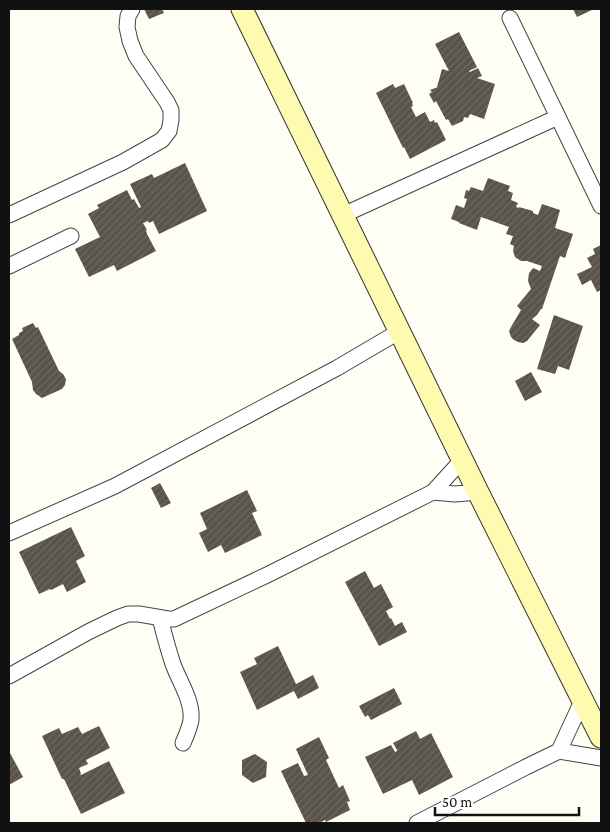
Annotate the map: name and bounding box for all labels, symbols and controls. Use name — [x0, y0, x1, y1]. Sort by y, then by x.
scale bar — [435, 784, 579, 816]
text: 50 m — [442, 794, 472, 810]

